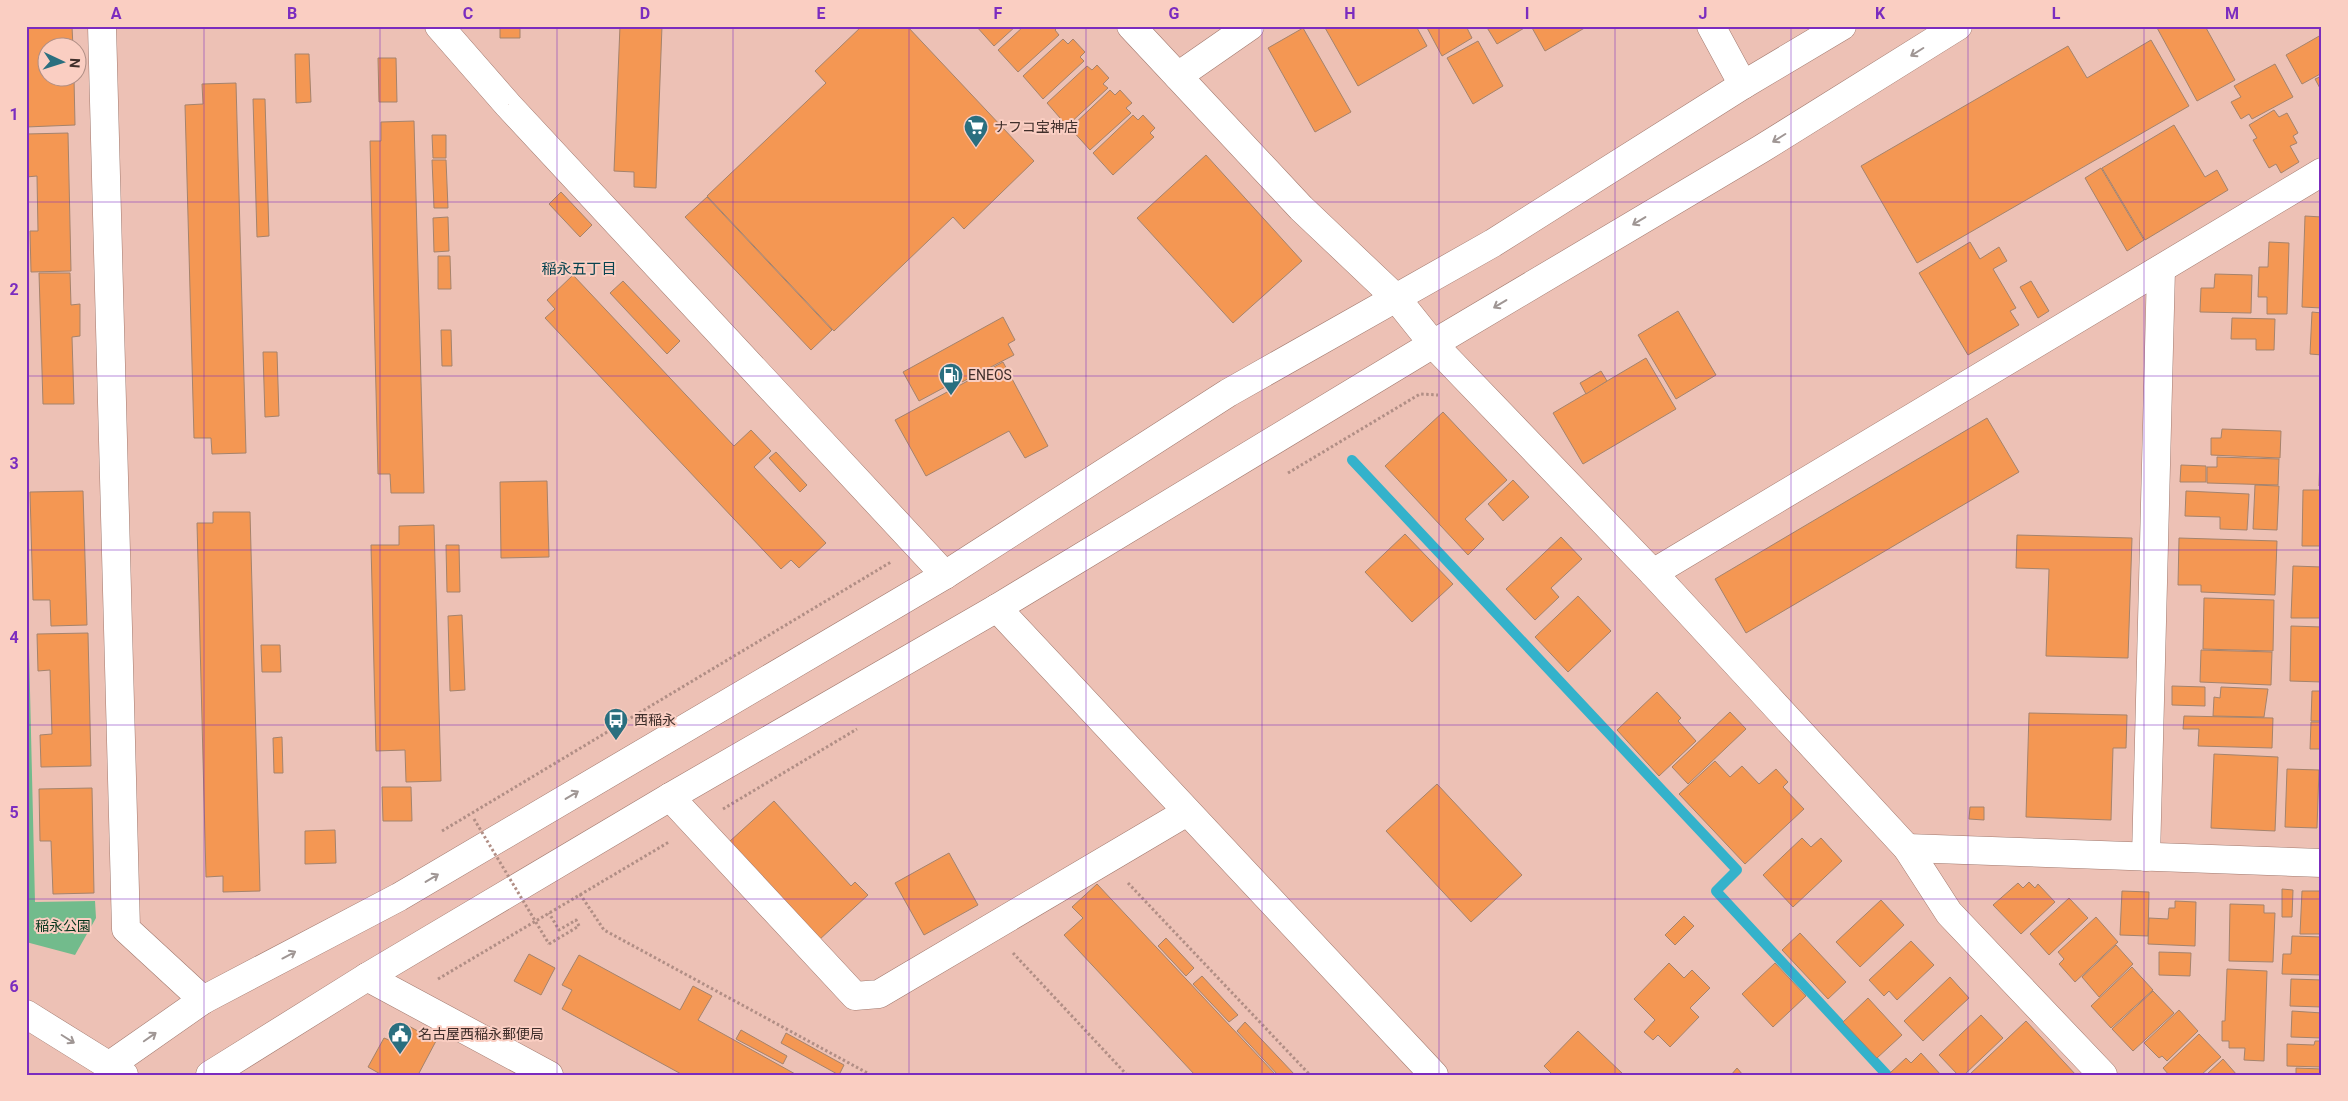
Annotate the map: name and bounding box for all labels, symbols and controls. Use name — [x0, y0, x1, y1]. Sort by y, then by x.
text: A — [111, 4, 122, 23]
text: B — [287, 4, 297, 23]
text: C — [463, 4, 473, 23]
text: D — [640, 4, 650, 23]
text: E — [817, 4, 826, 23]
text: F — [994, 4, 1003, 23]
text: G — [1169, 4, 1180, 23]
text: H — [1344, 4, 1356, 23]
text: I — [1525, 4, 1529, 23]
text: J — [1699, 4, 1707, 23]
text: K — [1875, 4, 1886, 23]
text: L — [2052, 4, 2061, 23]
text: M — [2225, 4, 2239, 23]
north arrow — [38, 38, 88, 88]
one-way arrow — [1910, 47, 1924, 57]
text: N — [67, 57, 83, 68]
text: 1 — [9, 105, 19, 124]
supermarket icon: ナフコ宝神店 — [963, 114, 989, 148]
place label: ナフコ宝神店 — [994, 119, 1078, 135]
one-way arrow — [1772, 133, 1786, 143]
one-way arrow — [1633, 217, 1647, 227]
district label: 稲永五丁目 — [541, 260, 617, 278]
text: 2 — [9, 280, 19, 299]
one-way arrow — [1493, 300, 1507, 310]
fuel station icon: ENEOS — [938, 362, 964, 396]
place label: ENEOS — [968, 367, 1012, 383]
text: 3 — [9, 454, 19, 473]
text: 4 — [9, 628, 19, 647]
bus stop icon: 西稲永 — [603, 707, 629, 741]
place label: 西稲永 — [634, 712, 676, 728]
one-way arrow — [565, 790, 580, 800]
text: 5 — [9, 803, 19, 822]
one-way arrow — [425, 872, 439, 882]
park label: 稲永公園 — [35, 918, 91, 934]
one-way arrow — [281, 950, 296, 959]
text: 6 — [9, 977, 19, 996]
public building icon: 名古屋西稲永郵便局 — [387, 1021, 413, 1055]
place label: 名古屋西稲永郵便局 — [418, 1026, 544, 1042]
one-way arrow — [143, 1032, 157, 1042]
one-way arrow — [60, 1035, 74, 1045]

